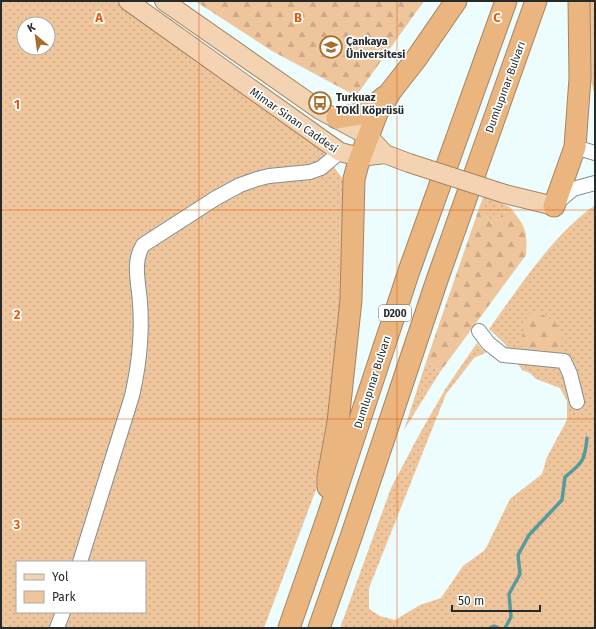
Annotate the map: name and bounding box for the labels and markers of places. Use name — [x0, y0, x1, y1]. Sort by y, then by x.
school or university icon: Çankaya Üniversitesi — [318, 34, 344, 60]
place label: Çankaya Üniversitesi — [346, 35, 405, 61]
bus stop icon: Turkuaz TOKİ Köprüsü — [307, 90, 333, 116]
place label: Turkuaz TOKİ Köprüsü — [336, 91, 404, 117]

